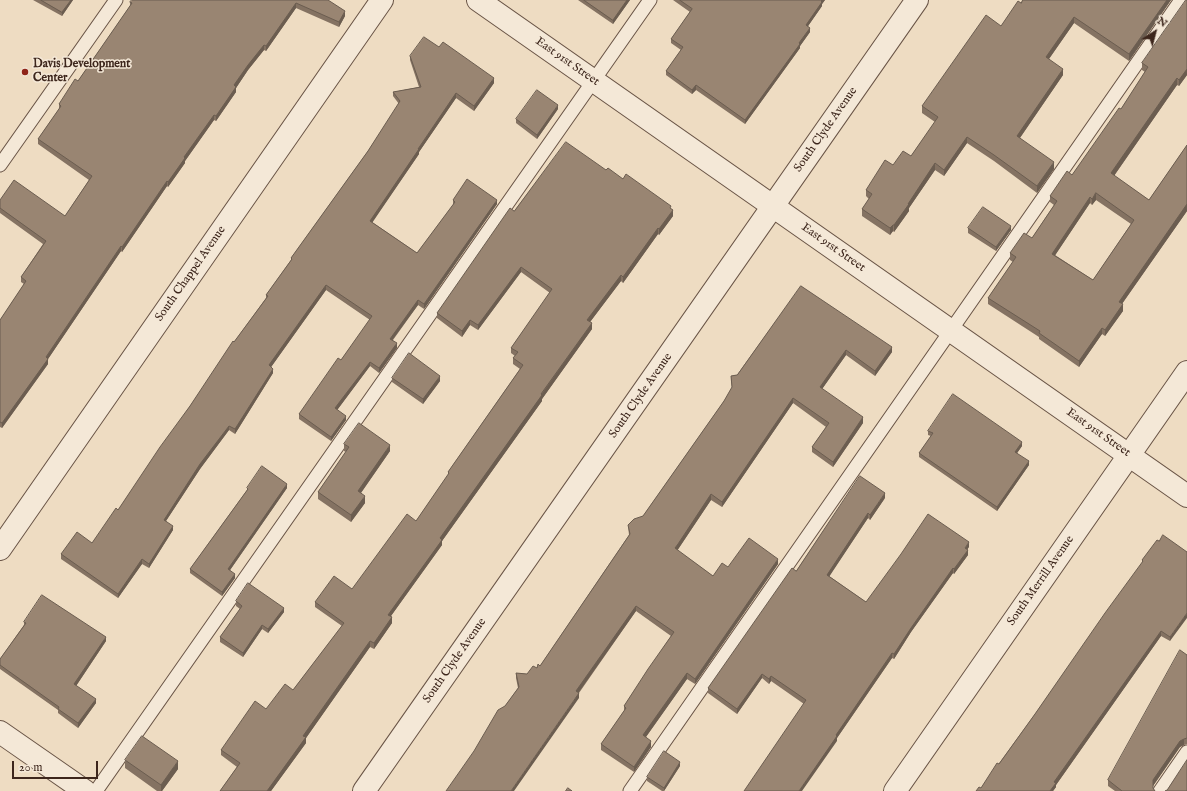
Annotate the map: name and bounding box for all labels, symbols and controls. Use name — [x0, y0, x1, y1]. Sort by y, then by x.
north arrow — [1135, 12, 1175, 52]
text: N — [1154, 14, 1170, 31]
street label: East 91st Street — [532, 35, 602, 89]
place label: Davis Development Center — [33, 58, 130, 86]
marker: Davis Development Center — [20, 67, 30, 77]
street label: South Clyde Avenue — [791, 85, 861, 175]
street label: East 91st Street — [798, 221, 868, 275]
street label: South Chappel Avenue — [153, 224, 229, 324]
street label: South Clyde Avenue — [606, 351, 676, 441]
street label: East 91st Street — [1063, 406, 1133, 460]
street label: South Merrill Avenue — [1005, 533, 1077, 629]
street label: South Clyde Avenue — [420, 616, 490, 706]
scale bar — [14, 753, 100, 779]
text: 20 m — [19, 760, 42, 775]

